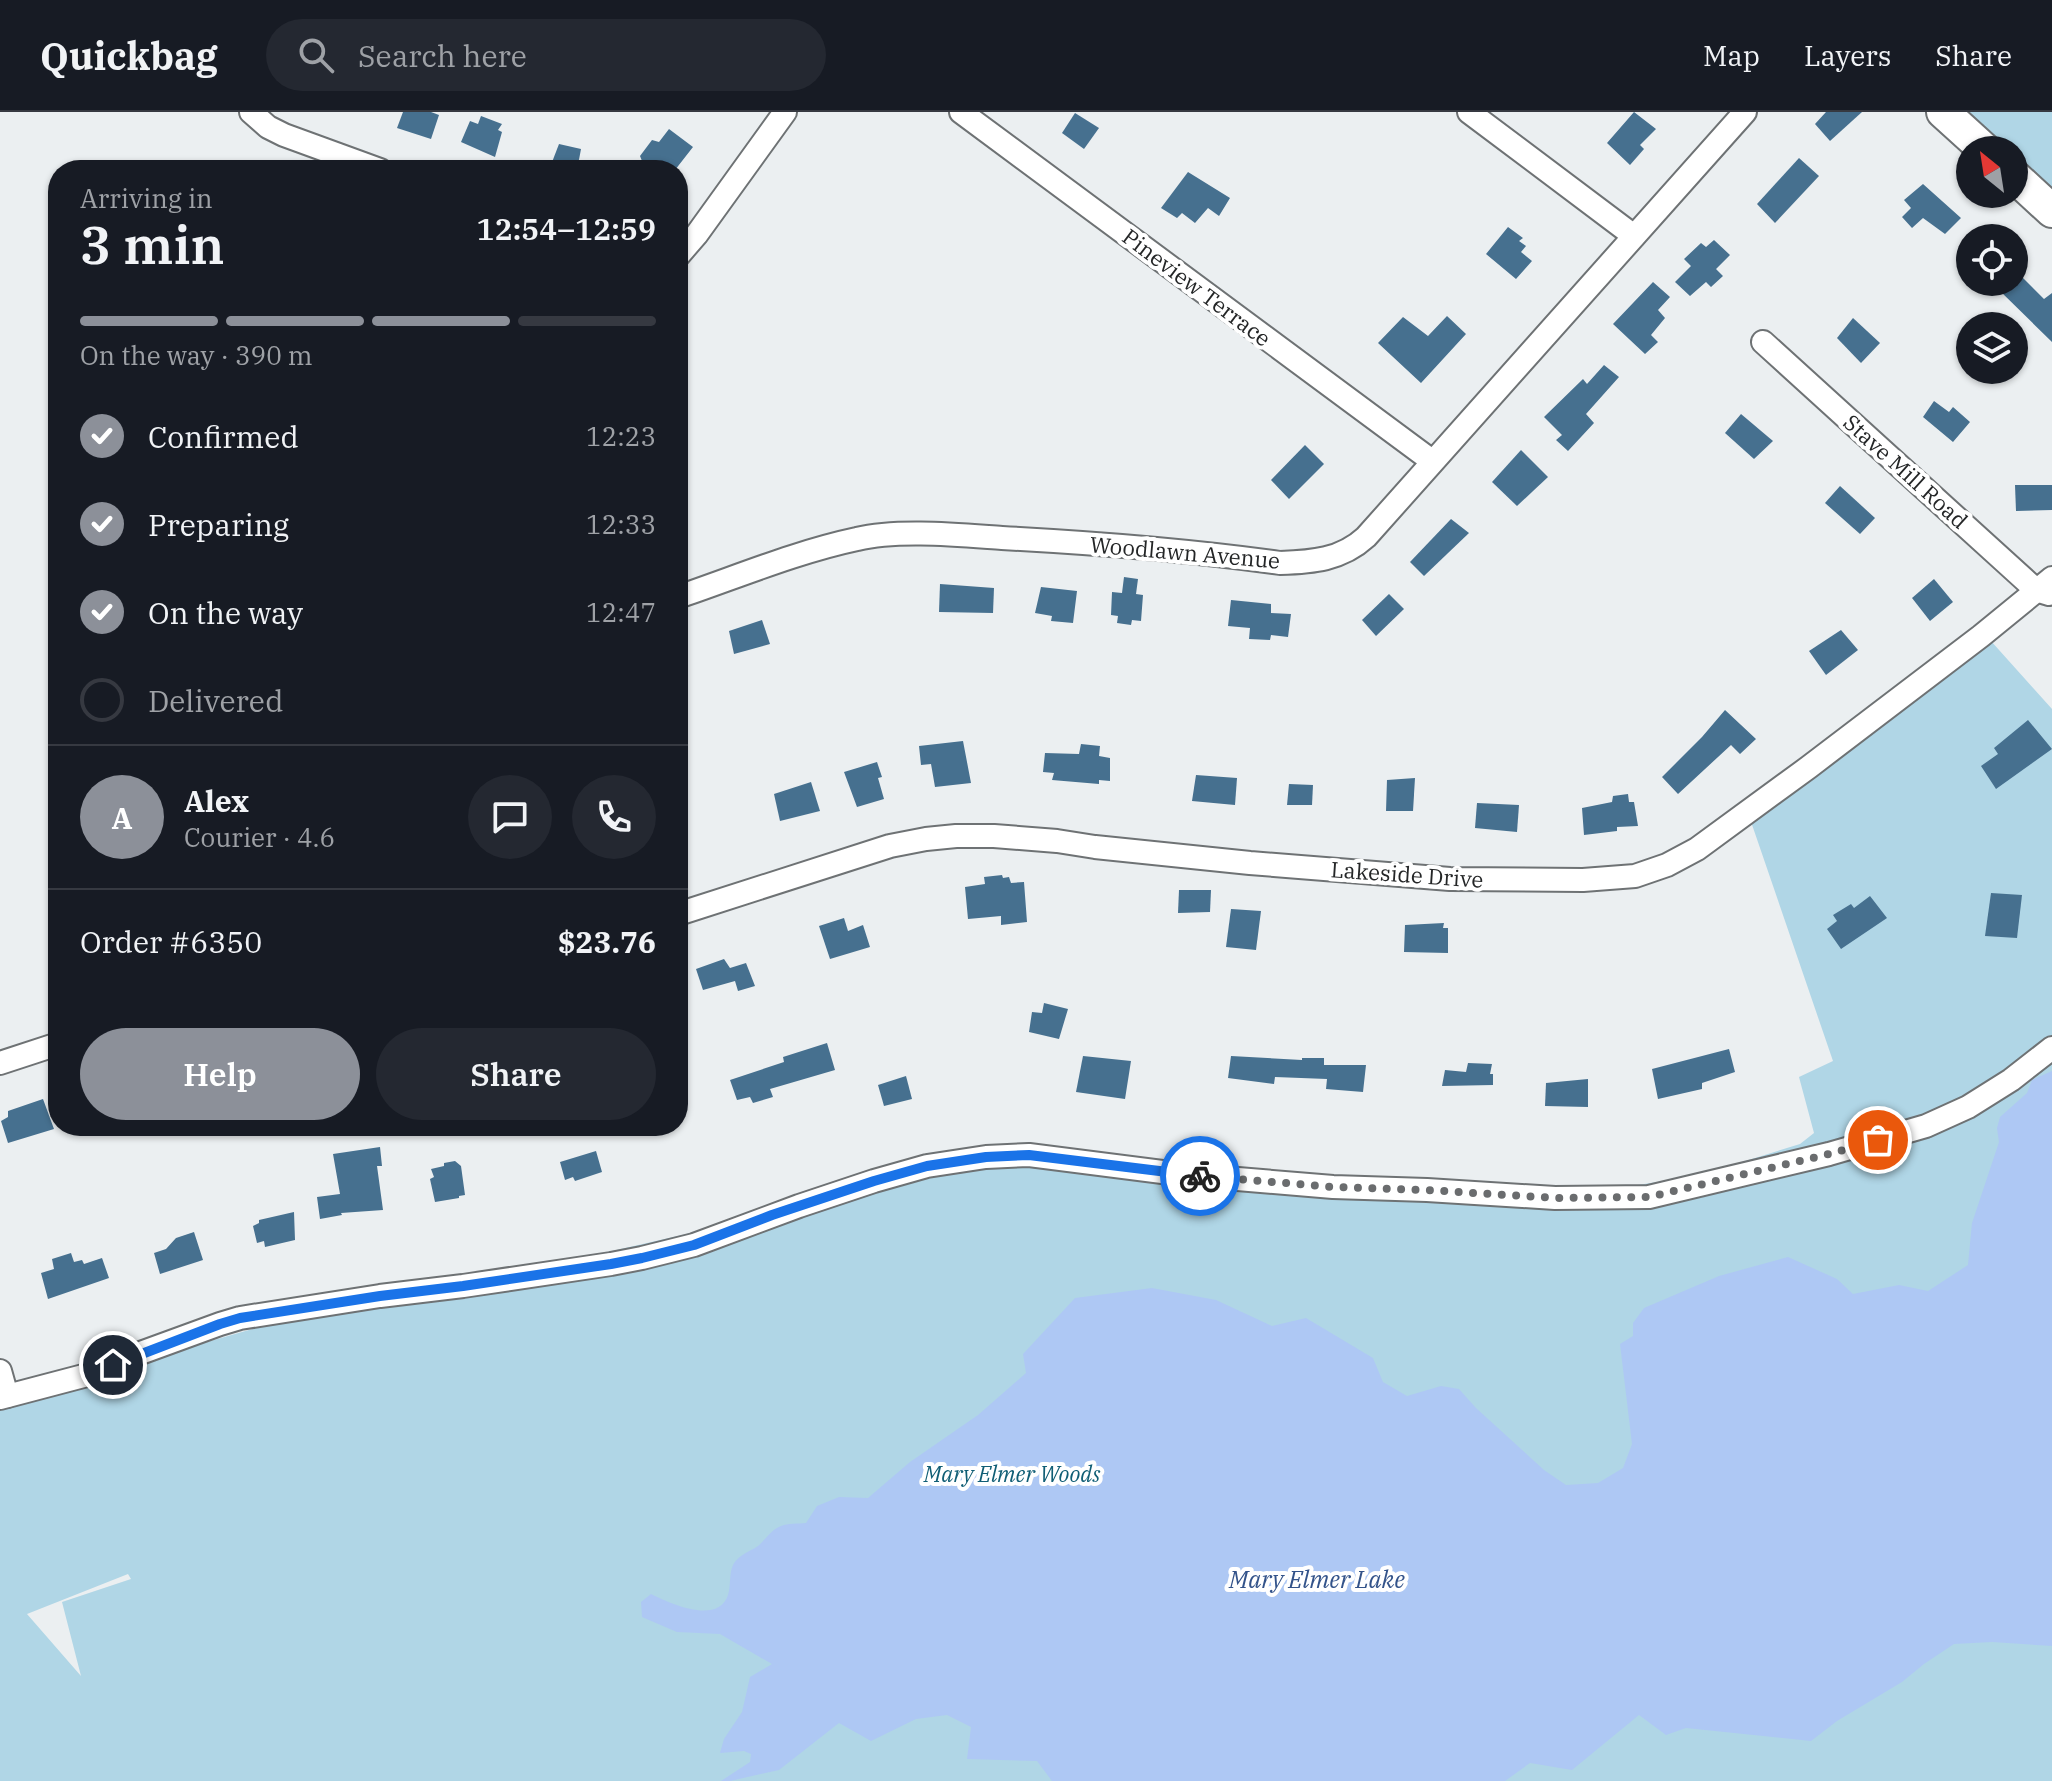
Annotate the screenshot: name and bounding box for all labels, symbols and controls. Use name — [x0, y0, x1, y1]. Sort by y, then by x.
search box — [266, 19, 826, 91]
text: Quickbag — [40, 31, 218, 80]
icon: search — [294, 33, 338, 77]
text: Search here — [358, 36, 527, 75]
text: Map — [1703, 37, 1760, 74]
text: Layers — [1804, 37, 1891, 74]
text: Share — [1935, 37, 2012, 74]
north arrow — [1956, 136, 2028, 208]
map controls — [1956, 136, 2028, 384]
text: Arriving in — [80, 181, 213, 215]
text: 12:54–12:59 — [476, 209, 656, 248]
text: 3 min — [80, 211, 225, 278]
street label: Pineview Terrace — [1117, 222, 1277, 352]
button: locate — [1956, 224, 2028, 296]
button: layers — [1956, 312, 2028, 384]
text: On the way · 390 m — [80, 338, 313, 372]
street label: Stave Mill Road — [1838, 407, 1974, 535]
icon: check — [80, 414, 124, 458]
text: Confirmed — [148, 417, 299, 456]
text: 12:23 — [586, 419, 656, 453]
icon: check — [80, 502, 124, 546]
text: Preparing — [148, 505, 289, 544]
text: 12:33 — [586, 507, 656, 541]
street label: Woodlawn Avenue — [1089, 529, 1281, 575]
icon: check — [80, 590, 124, 634]
text: On the way — [148, 593, 303, 632]
text: 12:47 — [586, 595, 656, 629]
text: Delivered — [148, 681, 283, 720]
button: chat — [468, 775, 552, 859]
button: phone — [572, 775, 656, 859]
text: Alex — [184, 781, 249, 820]
text: A — [112, 798, 132, 837]
text: Courier · 4.6 — [184, 820, 335, 854]
street label: Lakeside Drive — [1330, 854, 1484, 894]
text: Order #6350 — [80, 922, 262, 961]
text: $23.76 — [558, 922, 656, 961]
button: Help — [80, 1028, 360, 1120]
button: Share — [376, 1028, 656, 1120]
pin — [1844, 1106, 1912, 1174]
icon: bag — [1856, 1118, 1900, 1162]
courier — [1160, 1136, 1240, 1216]
icon: bike — [1178, 1154, 1222, 1198]
pin — [79, 1331, 147, 1399]
icon: home — [91, 1343, 135, 1387]
park label: Mary Elmer Woods — [923, 1459, 1101, 1488]
water label: Mary Elmer Lake — [1228, 1563, 1405, 1595]

